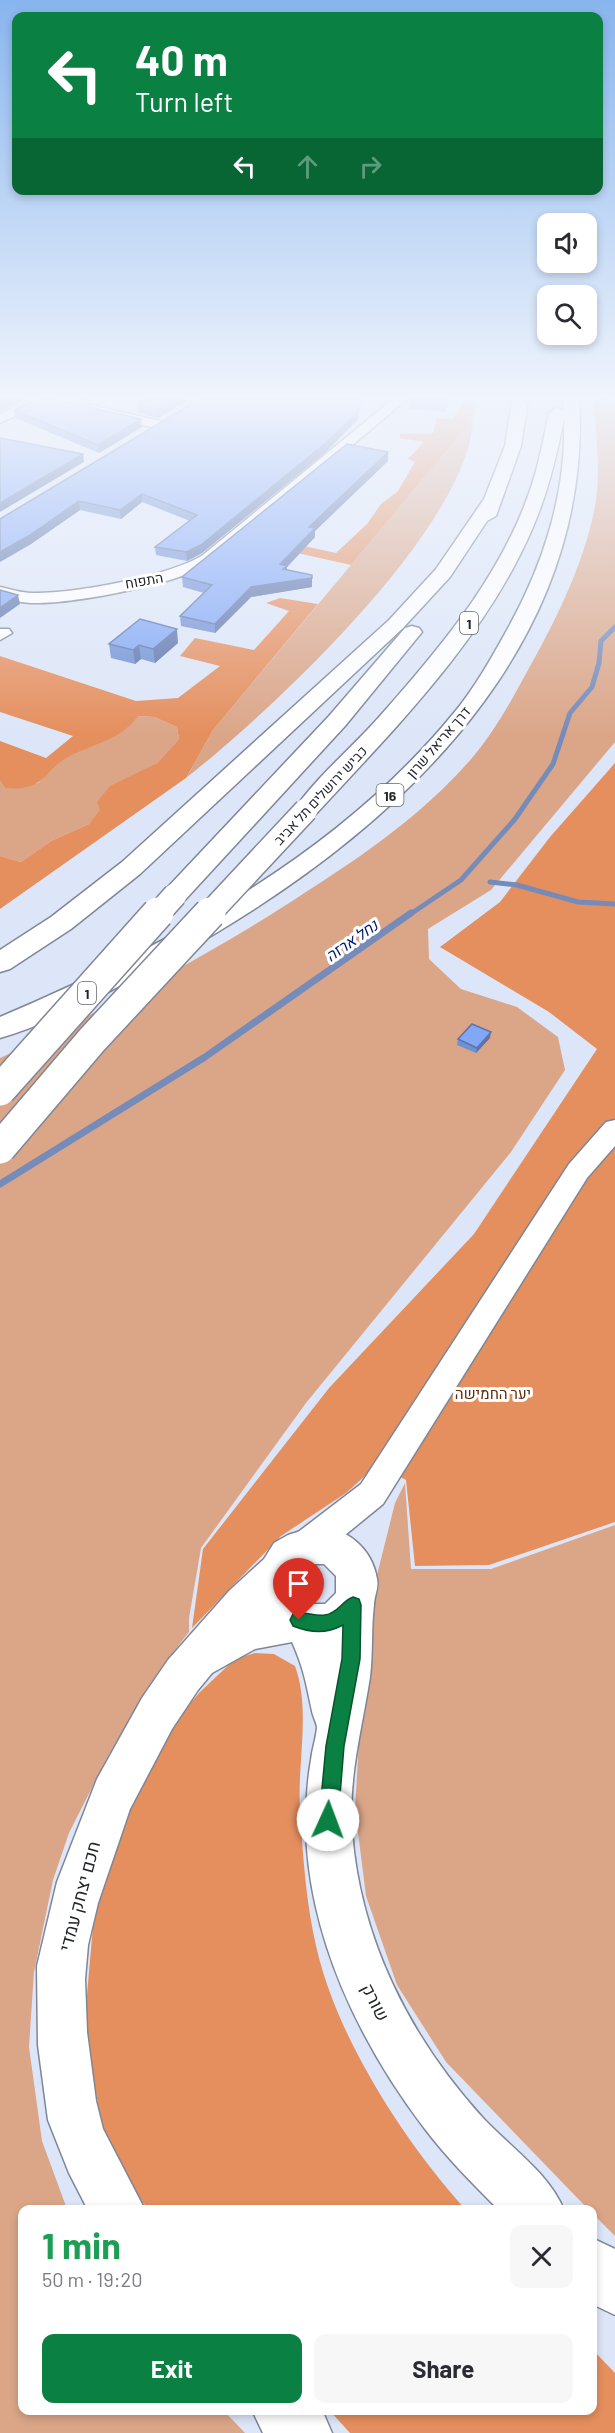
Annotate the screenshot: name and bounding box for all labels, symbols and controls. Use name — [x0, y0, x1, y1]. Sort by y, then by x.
text: 40 m — [135, 34, 228, 84]
icon: left — [36, 36, 114, 114]
text: Turn left — [135, 85, 233, 117]
icon: left — [228, 150, 261, 183]
icon: ahead — [291, 150, 324, 183]
icon: right — [354, 150, 387, 183]
map controls — [537, 213, 597, 345]
button: sound — [537, 213, 597, 273]
button: search — [537, 285, 597, 345]
street label: התפוח — [124, 568, 164, 592]
road number: 1 — [460, 612, 478, 634]
street label: דרך אריאל שרון — [402, 703, 474, 781]
street label: כביש ירושלים תל אביב — [270, 742, 370, 848]
road number: 16 — [376, 784, 404, 806]
water label: נחל ארזה — [321, 914, 382, 965]
road number: 1 — [78, 982, 96, 1004]
park label: יער החמישה — [455, 1384, 531, 1402]
pin — [273, 1558, 324, 1620]
icon: arrive — [282, 1567, 315, 1600]
position arrow — [296, 1788, 360, 1852]
street label: חכם יצחק עמדי — [54, 1838, 104, 1954]
street label: שורק — [357, 1979, 395, 2025]
text: 1 min — [42, 2223, 121, 2266]
button: close — [510, 2225, 573, 2288]
text: 50 m · 19:20 — [42, 2267, 143, 2291]
button: Exit — [42, 2334, 302, 2403]
button: Share — [314, 2334, 573, 2403]

